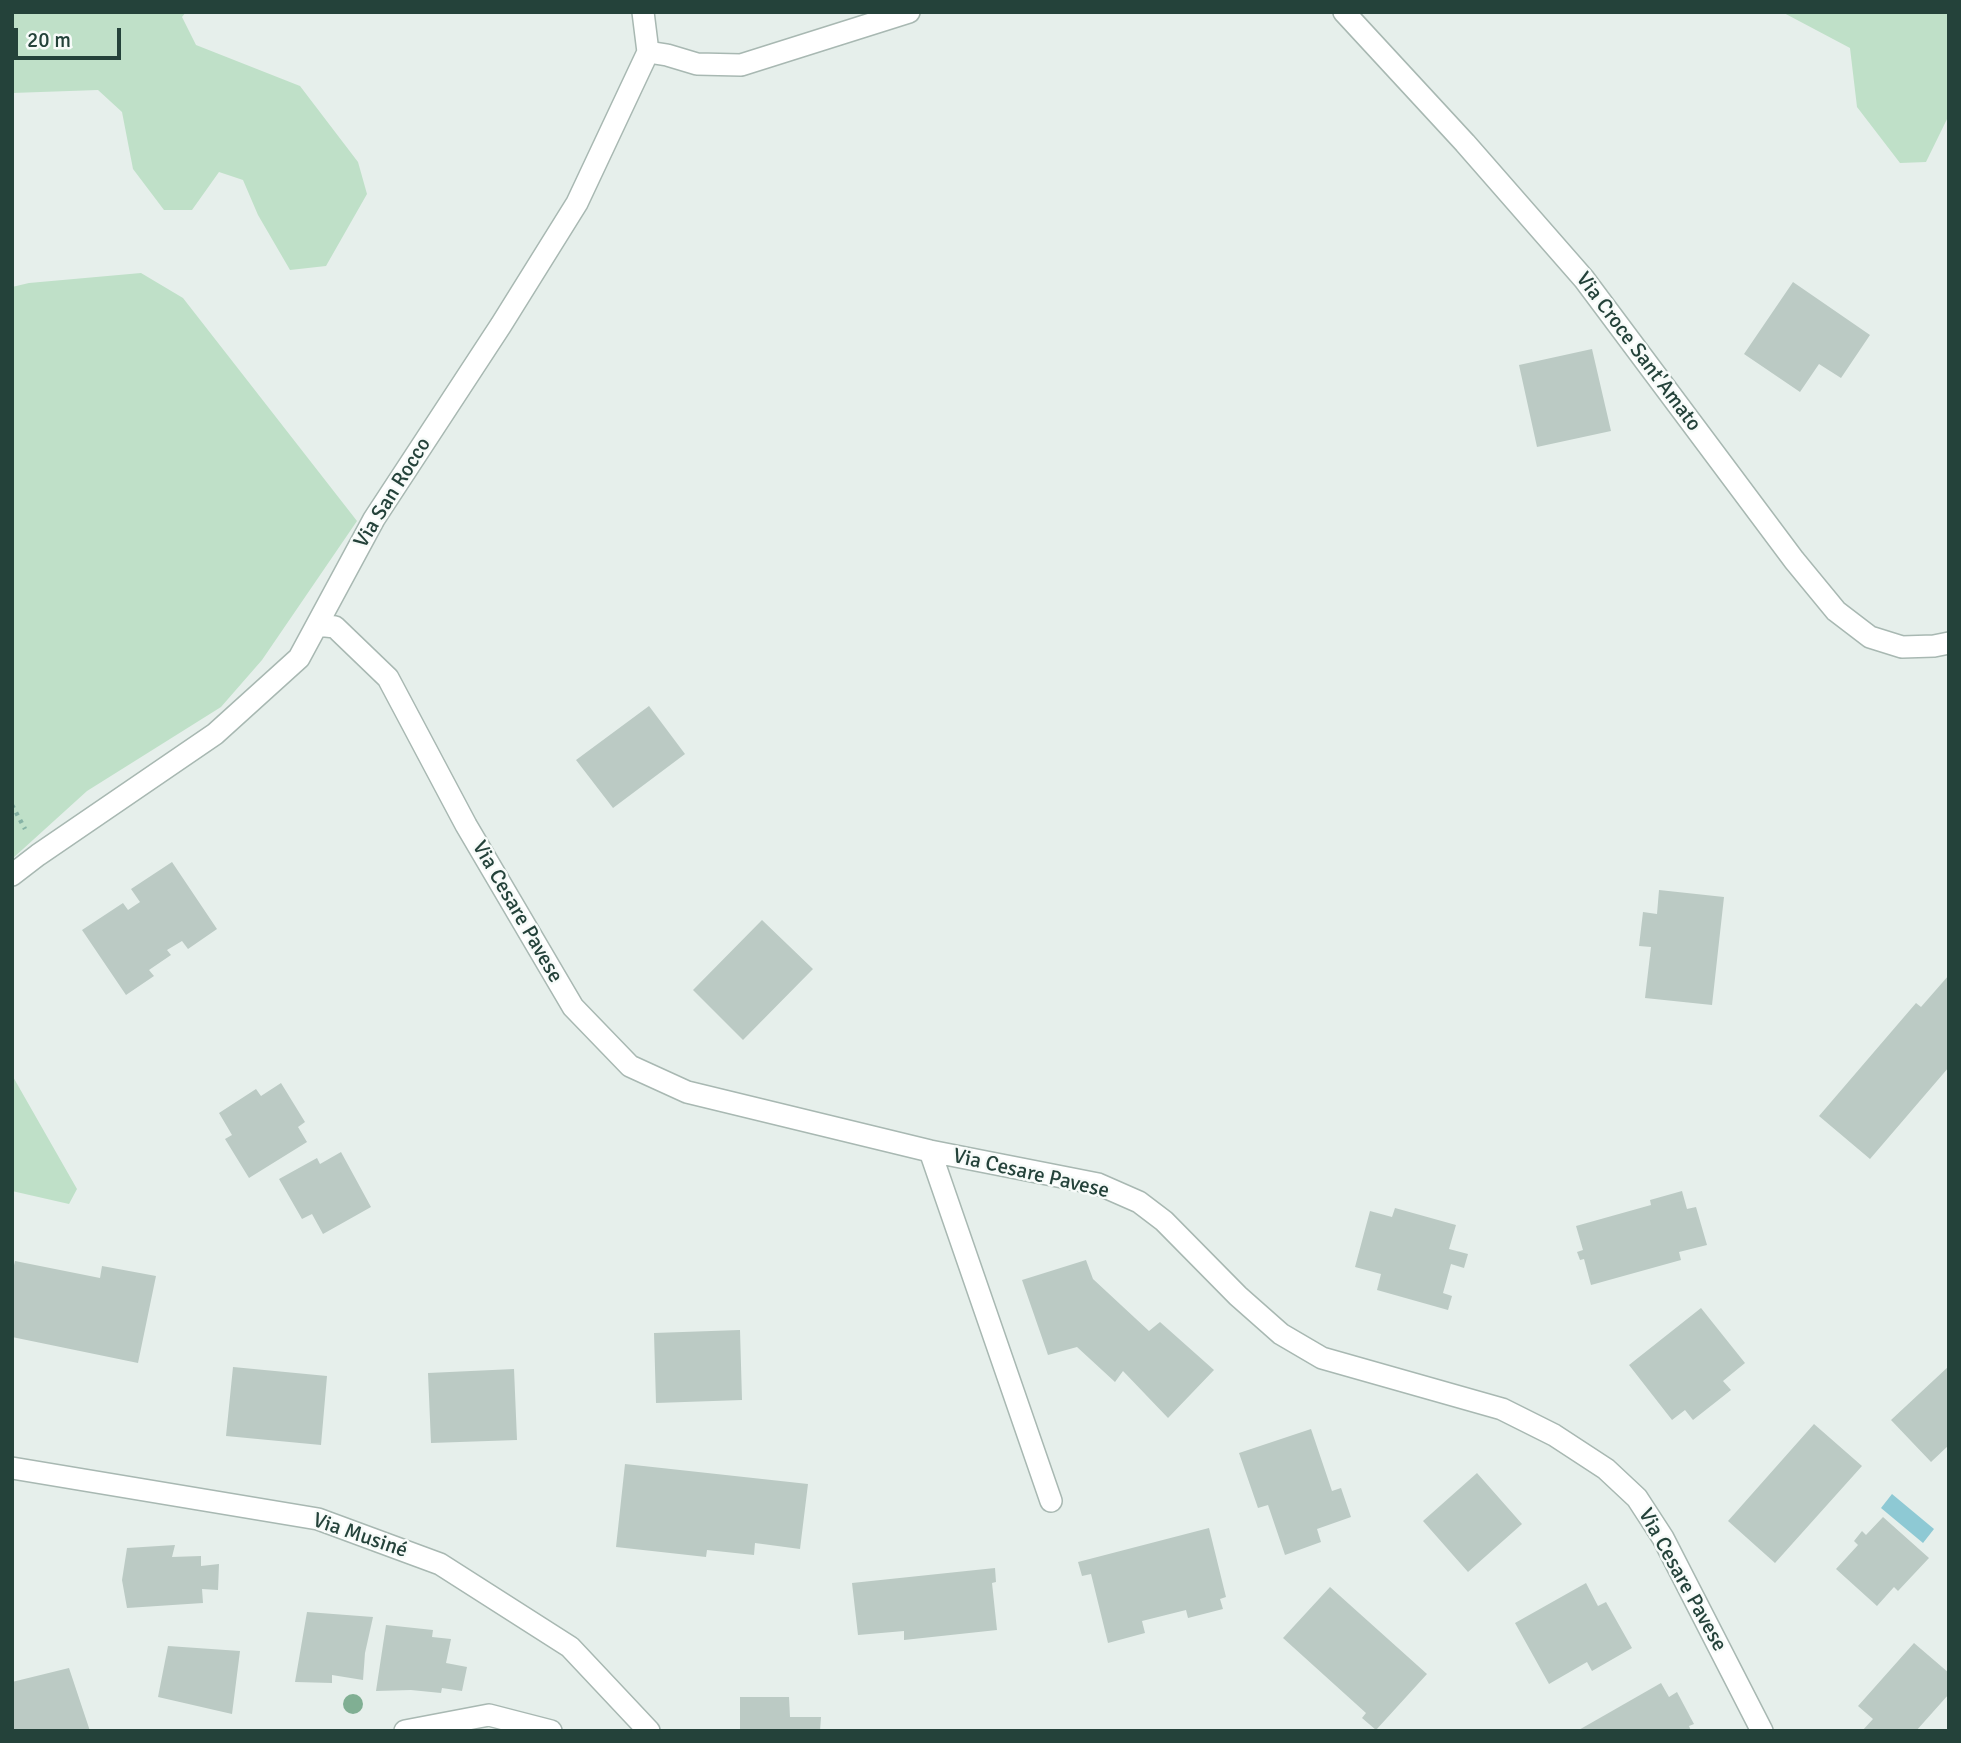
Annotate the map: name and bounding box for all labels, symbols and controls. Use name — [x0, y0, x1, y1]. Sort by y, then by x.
scale bar — [18, 14, 124, 58]
text: 20 m — [27, 27, 71, 53]
street label: Via Croce Sant'Amato — [1570, 268, 1706, 436]
street label: Via San Rocco — [349, 433, 437, 553]
street label: Via Cesare Pavese — [466, 837, 568, 987]
street label: Via Cesare Pavese — [950, 1144, 1112, 1204]
street label: Via Cesare Pavese — [1632, 1504, 1732, 1656]
street label: Via Musiné — [309, 1508, 411, 1564]

